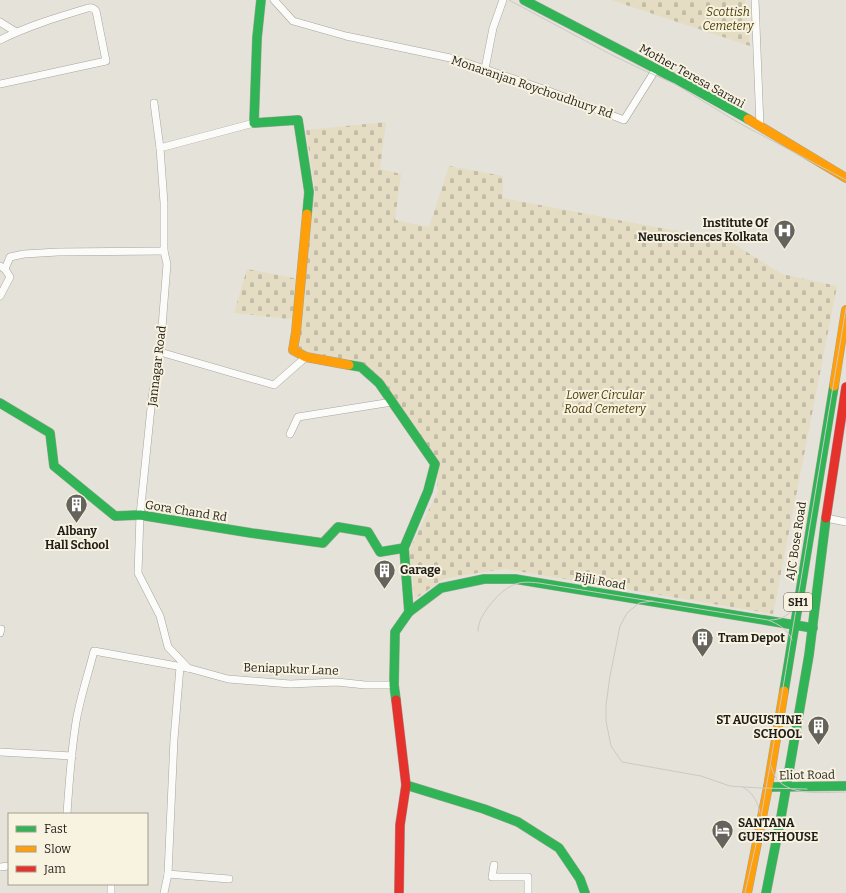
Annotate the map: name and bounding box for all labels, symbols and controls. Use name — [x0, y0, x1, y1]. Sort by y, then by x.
park label: Scottish Cemetery — [702, 5, 755, 33]
street label: Mother Teresa Sarani — [637, 41, 748, 111]
street label: Monaranjan Roychoudhury Rd — [450, 53, 614, 121]
place label: Institute Of Neurosciences Kolkata — [638, 216, 769, 244]
hospital icon: Institute Of Neurosciences Kolkata — [771, 217, 797, 250]
street label: Jannagar Road — [145, 325, 169, 408]
park label: Lower Circular Road Cemetery — [564, 388, 647, 416]
building icon: Albany Hall School — [64, 491, 90, 524]
street label: Gora Chand Rd — [144, 498, 228, 524]
street label: AJC Bose Road — [783, 500, 809, 582]
place label: Albany Hall School — [45, 524, 109, 552]
building icon: Garage — [371, 557, 397, 590]
place label: Garage — [400, 563, 441, 577]
street label: Bijli Road — [573, 570, 627, 592]
road number: SH1 — [784, 593, 812, 611]
building icon: Tram Depot — [690, 625, 716, 658]
place label: Tram Depot — [718, 631, 785, 645]
street label: Beniapukur Lane — [243, 660, 339, 678]
place label: ST AUGUSTINE SCHOOL — [716, 713, 802, 741]
building icon: ST AUGUSTINE SCHOOL — [805, 714, 831, 747]
street label: Eliot Road — [779, 768, 835, 782]
legend — [8, 813, 148, 885]
place label: SANTANA GUESTHOUSE — [738, 816, 818, 844]
hotel icon: SANTANA GUESTHOUSE — [710, 817, 736, 850]
text: Fast — [44, 822, 68, 836]
text: Slow — [44, 842, 71, 856]
text: Jam — [43, 862, 66, 876]

